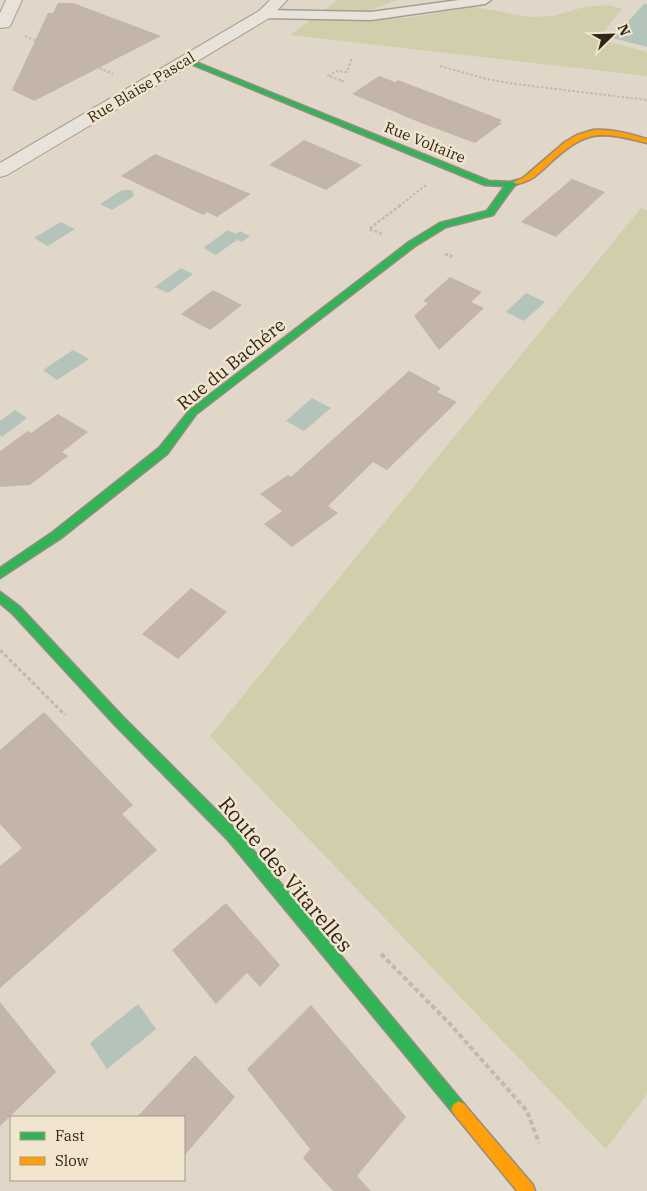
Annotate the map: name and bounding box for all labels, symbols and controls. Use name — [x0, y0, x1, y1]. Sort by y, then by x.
north arrow — [587, 10, 637, 60]
text: N — [614, 21, 634, 39]
street label: Rue Blaise Pascal — [84, 47, 198, 127]
street label: Rue Voltaire — [382, 117, 468, 167]
street label: Rue du Bachére — [172, 313, 290, 415]
street label: Route des Vitarelles — [213, 790, 359, 958]
legend — [10, 1116, 185, 1181]
text: Fast — [55, 1126, 85, 1145]
text: Slow — [55, 1151, 89, 1170]

